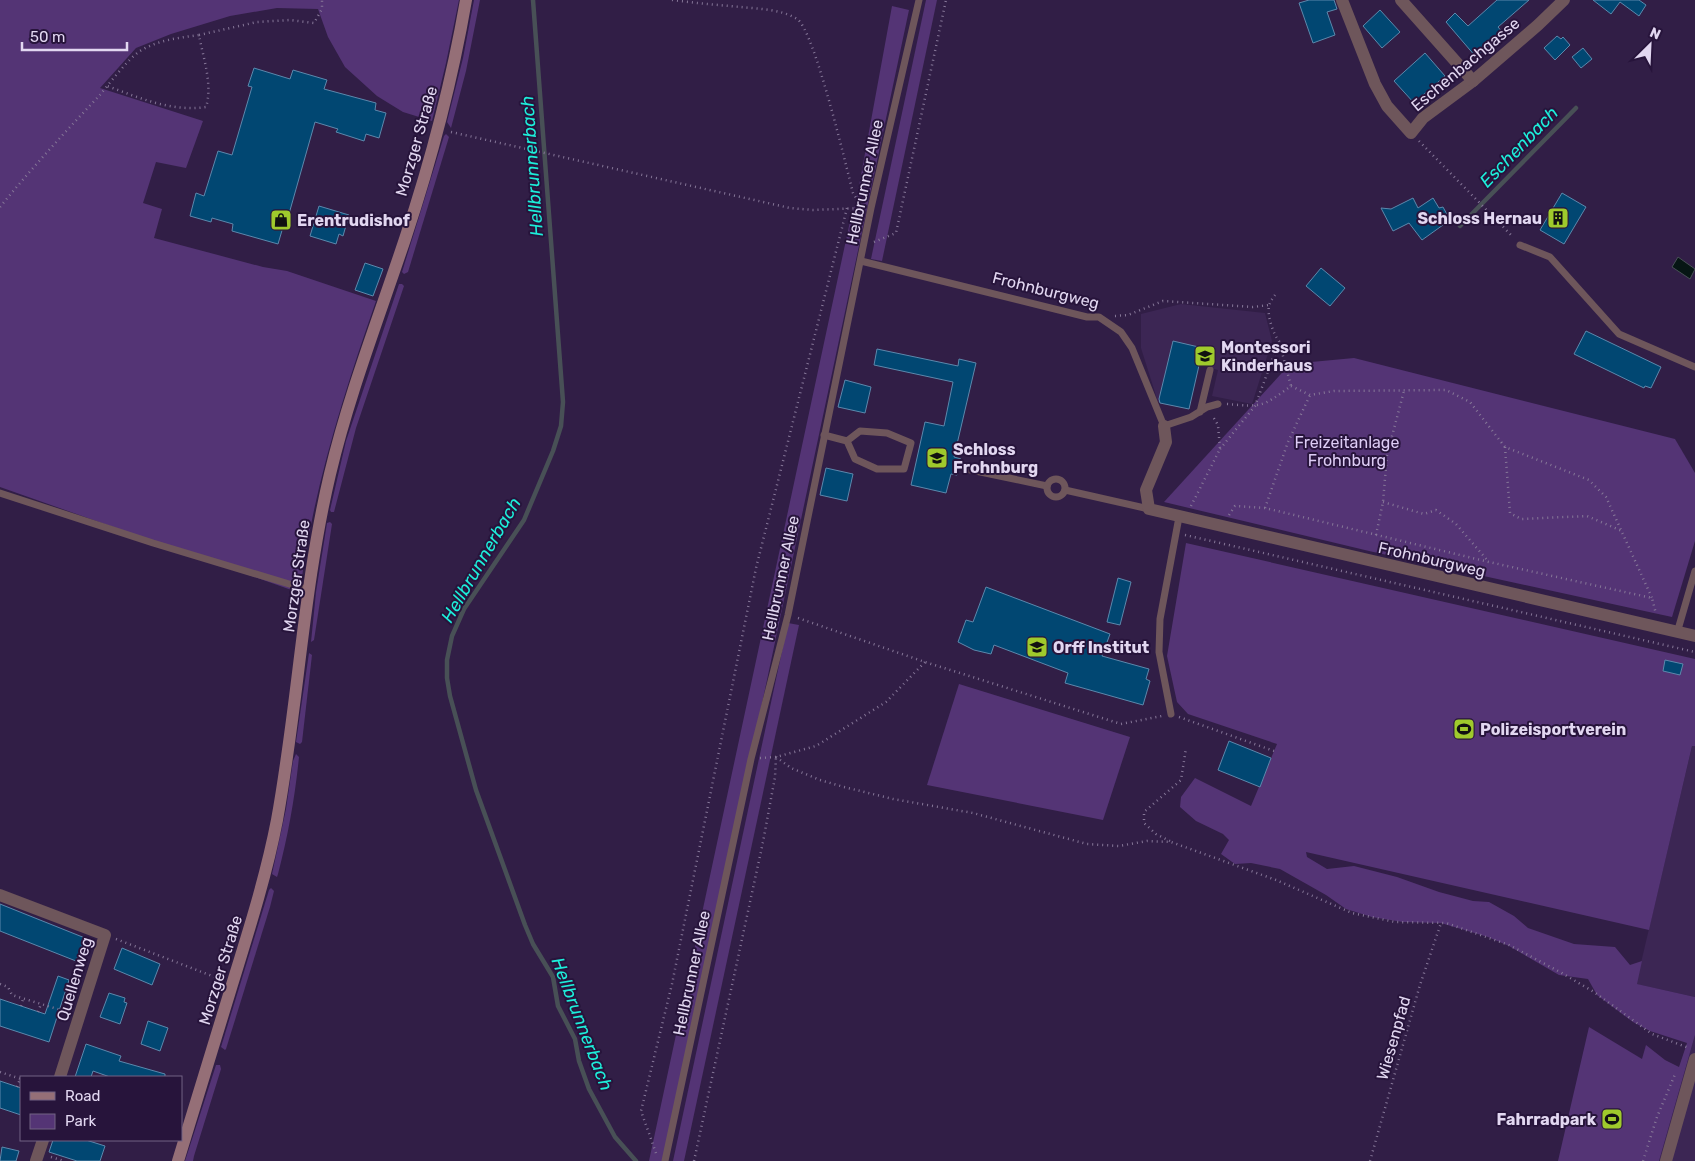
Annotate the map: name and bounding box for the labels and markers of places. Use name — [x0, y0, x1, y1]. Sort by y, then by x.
building icon: Schloss Hernau — [1546, 206, 1570, 230]
shop icon: Erentrudishof — [269, 208, 293, 232]
place label: Schloss Hernau — [1417, 209, 1542, 228]
place label: Erentrudishof — [297, 211, 411, 230]
place label: Montessori Kinderhaus — [1221, 338, 1312, 375]
school or university icon: Montessori Kinderhaus — [1193, 344, 1217, 368]
place label: Schloss Frohnburg — [953, 440, 1038, 477]
school or university icon: Schloss Frohnburg — [925, 446, 949, 470]
school or university icon: Orff Institut — [1025, 635, 1049, 659]
place label: Orff Institut — [1053, 638, 1150, 657]
sports icon: Polizeisportverein — [1452, 717, 1476, 741]
place label: Polizeisportverein — [1480, 720, 1626, 739]
sports icon: Fahrradpark — [1600, 1107, 1624, 1131]
place label: Fahrradpark — [1497, 1110, 1597, 1129]

